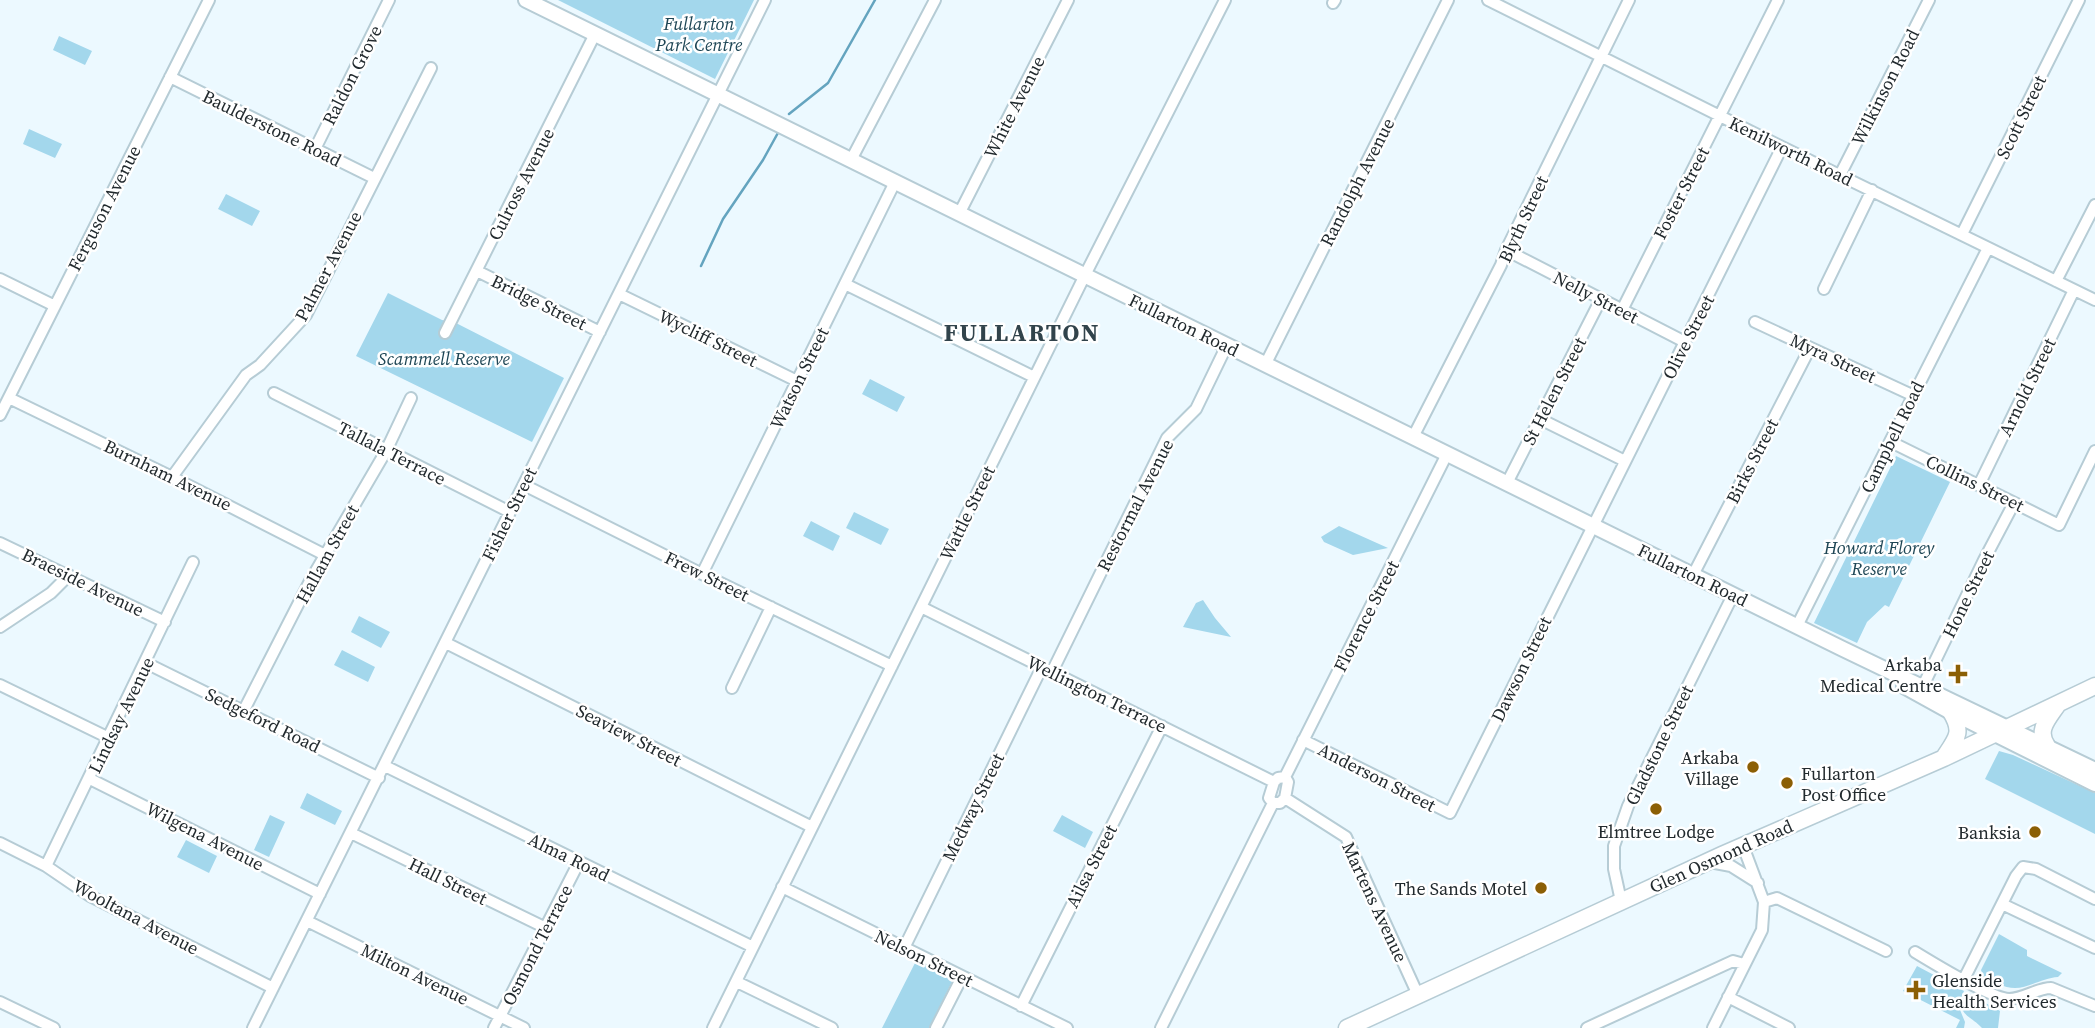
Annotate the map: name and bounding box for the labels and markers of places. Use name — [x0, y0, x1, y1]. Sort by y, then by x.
place label: Arkaba Medical Centre — [1820, 652, 1943, 698]
marker: Arkaba Medical Centre — [1948, 664, 1968, 684]
place label: Arkaba Village — [1681, 745, 1740, 791]
marker: Arkaba Village — [1745, 759, 1761, 775]
place label: Fullarton Post Office — [1801, 761, 1886, 807]
marker: Fullarton Post Office — [1779, 775, 1795, 791]
marker: Elmtree Lodge — [1648, 801, 1664, 817]
place label: Elmtree Lodge — [1597, 819, 1715, 844]
place label: Banksia — [1958, 820, 2022, 845]
marker: Banksia — [2027, 824, 2043, 840]
place label: The Sands Motel — [1395, 876, 1527, 901]
marker: The Sands Motel — [1533, 880, 1549, 896]
place label: Glenside Health Services — [1932, 968, 2057, 1014]
marker: Glenside Health Services — [1906, 980, 1926, 1000]

